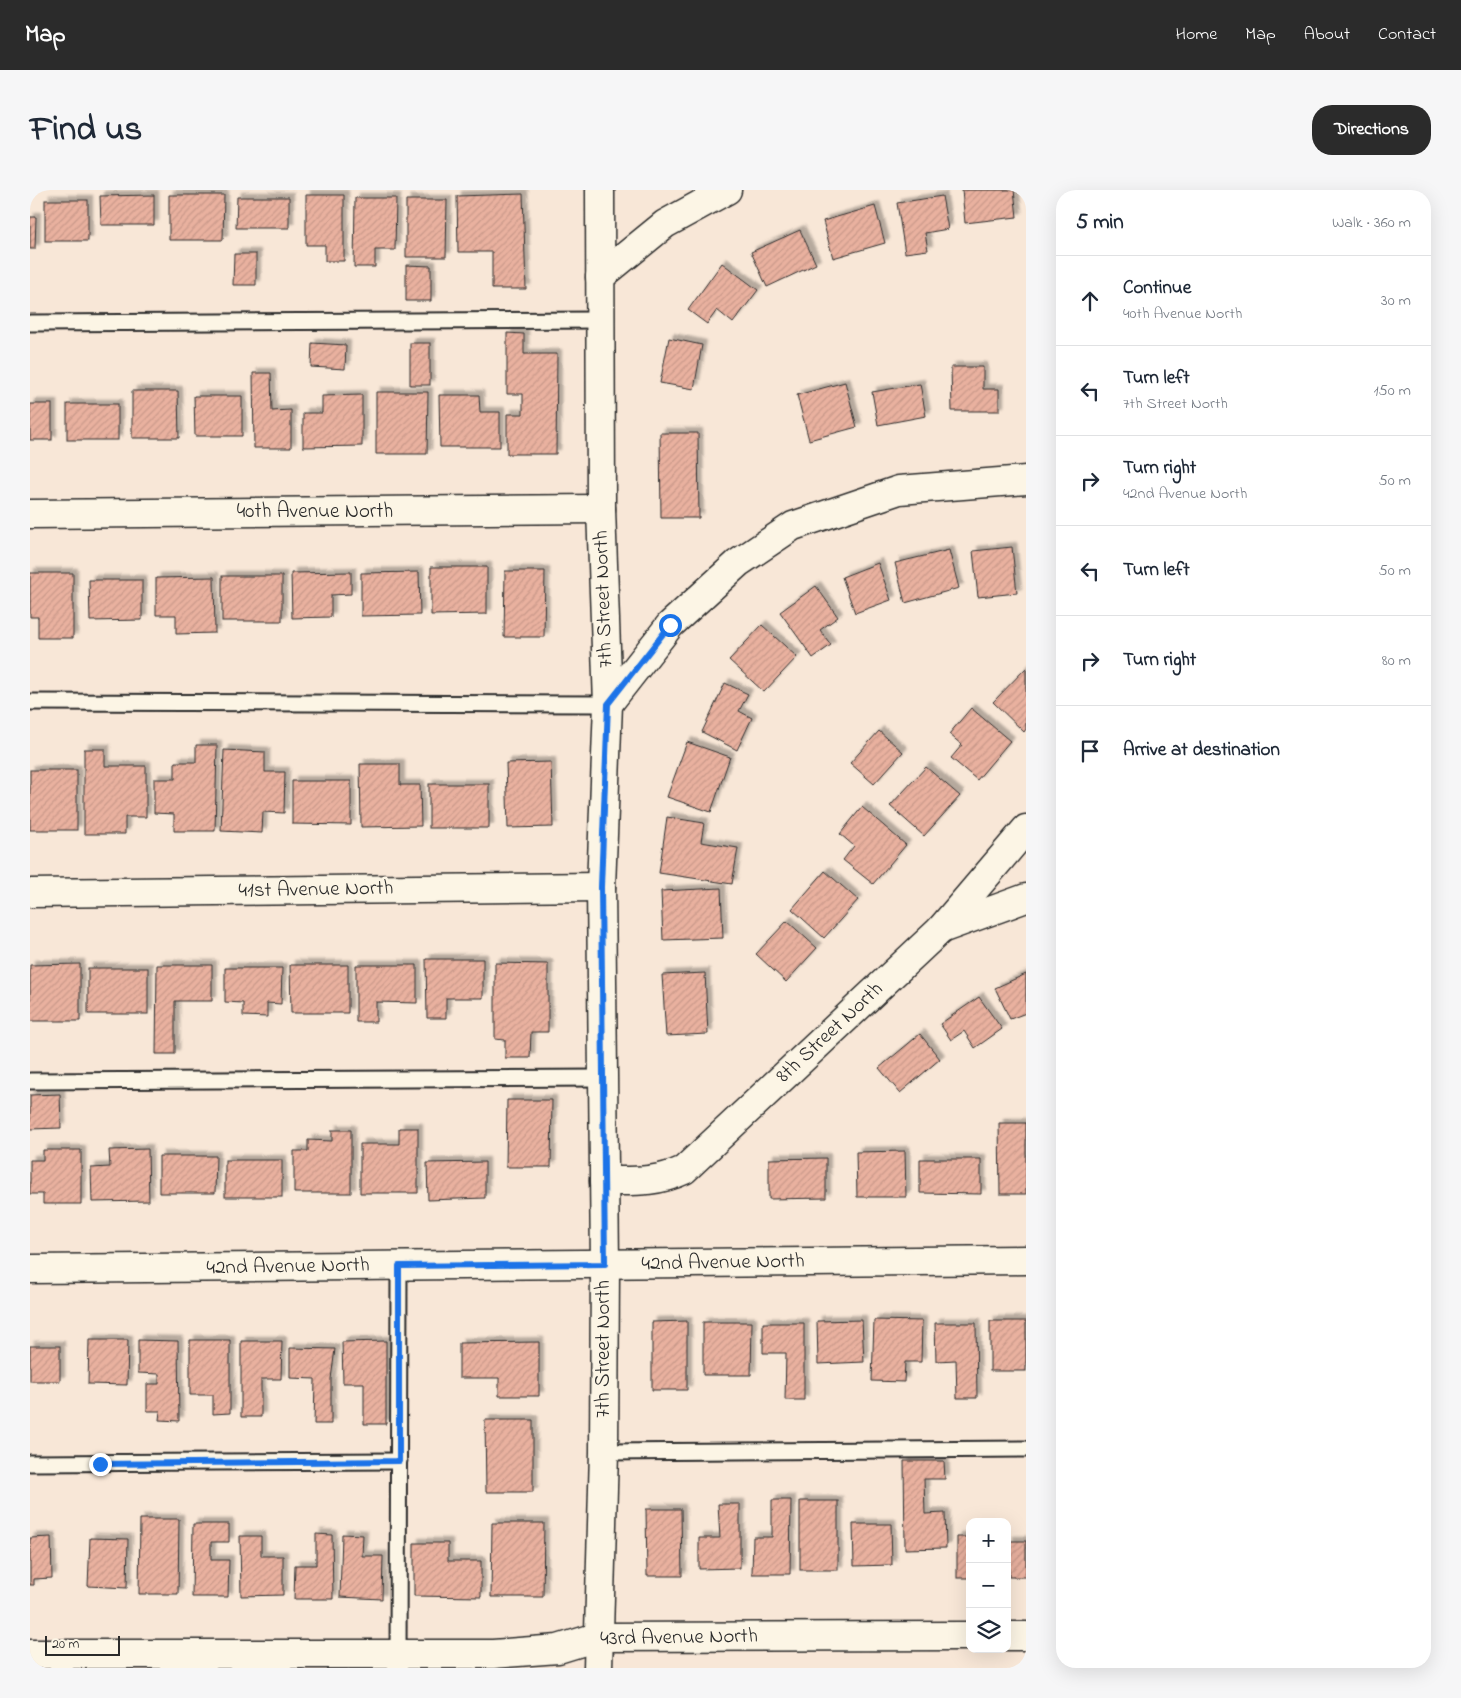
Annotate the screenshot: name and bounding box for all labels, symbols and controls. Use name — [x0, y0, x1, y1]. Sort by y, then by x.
text: Map — [25, 18, 66, 53]
text: Home — [1176, 22, 1217, 48]
text: Map — [1245, 22, 1276, 48]
text: About — [1304, 22, 1350, 48]
text: Contact — [1378, 22, 1436, 48]
text: Find us — [30, 105, 142, 156]
button: Directions — [1312, 105, 1431, 155]
text: 5 min — [1076, 208, 1124, 238]
text: Walk · 360 m — [1332, 211, 1411, 235]
text: Continue — [1123, 275, 1191, 302]
icon: ahead — [1076, 287, 1104, 315]
text: 30 m — [1381, 289, 1411, 313]
text: 40th Avenue North — [1123, 302, 1242, 326]
text: Turn left — [1123, 365, 1190, 392]
icon: left — [1076, 377, 1104, 405]
text: 150 m — [1373, 379, 1411, 403]
text: 7th Street North — [1123, 392, 1228, 416]
text: Turn right — [1123, 455, 1196, 482]
icon: right — [1076, 467, 1104, 495]
text: 50 m — [1379, 469, 1411, 493]
text: 42nd Avenue North — [1123, 482, 1247, 506]
street label: 40th Avenue North — [237, 497, 393, 527]
street label: 7th Street North — [587, 530, 621, 668]
icon: left — [1076, 557, 1104, 585]
text: Turn left — [1123, 557, 1190, 584]
text: 50 m — [1379, 559, 1411, 583]
route start — [659, 614, 682, 637]
icon: right — [1076, 647, 1104, 675]
text: Turn right — [1123, 647, 1196, 674]
text: 80 m — [1382, 649, 1411, 673]
icon: arrive — [1076, 737, 1104, 765]
text: Arrive at destination — [1123, 737, 1280, 764]
street label: 41st Avenue North — [238, 874, 394, 906]
street label: 8th Street North — [770, 975, 890, 1091]
street label: 42nd Avenue North — [641, 1247, 805, 1279]
street label: 42nd Avenue North — [206, 1251, 370, 1283]
street label: 7th Street North — [589, 1280, 619, 1418]
route end — [89, 1453, 112, 1476]
map controls — [966, 1518, 1011, 1653]
button: + — [966, 1518, 1011, 1563]
button: − — [966, 1563, 1011, 1608]
button: layers — [966, 1608, 1011, 1653]
street label: 43rd Avenue North — [600, 1622, 758, 1654]
scale bar — [45, 1633, 120, 1656]
text: 20 m — [52, 1634, 79, 1655]

